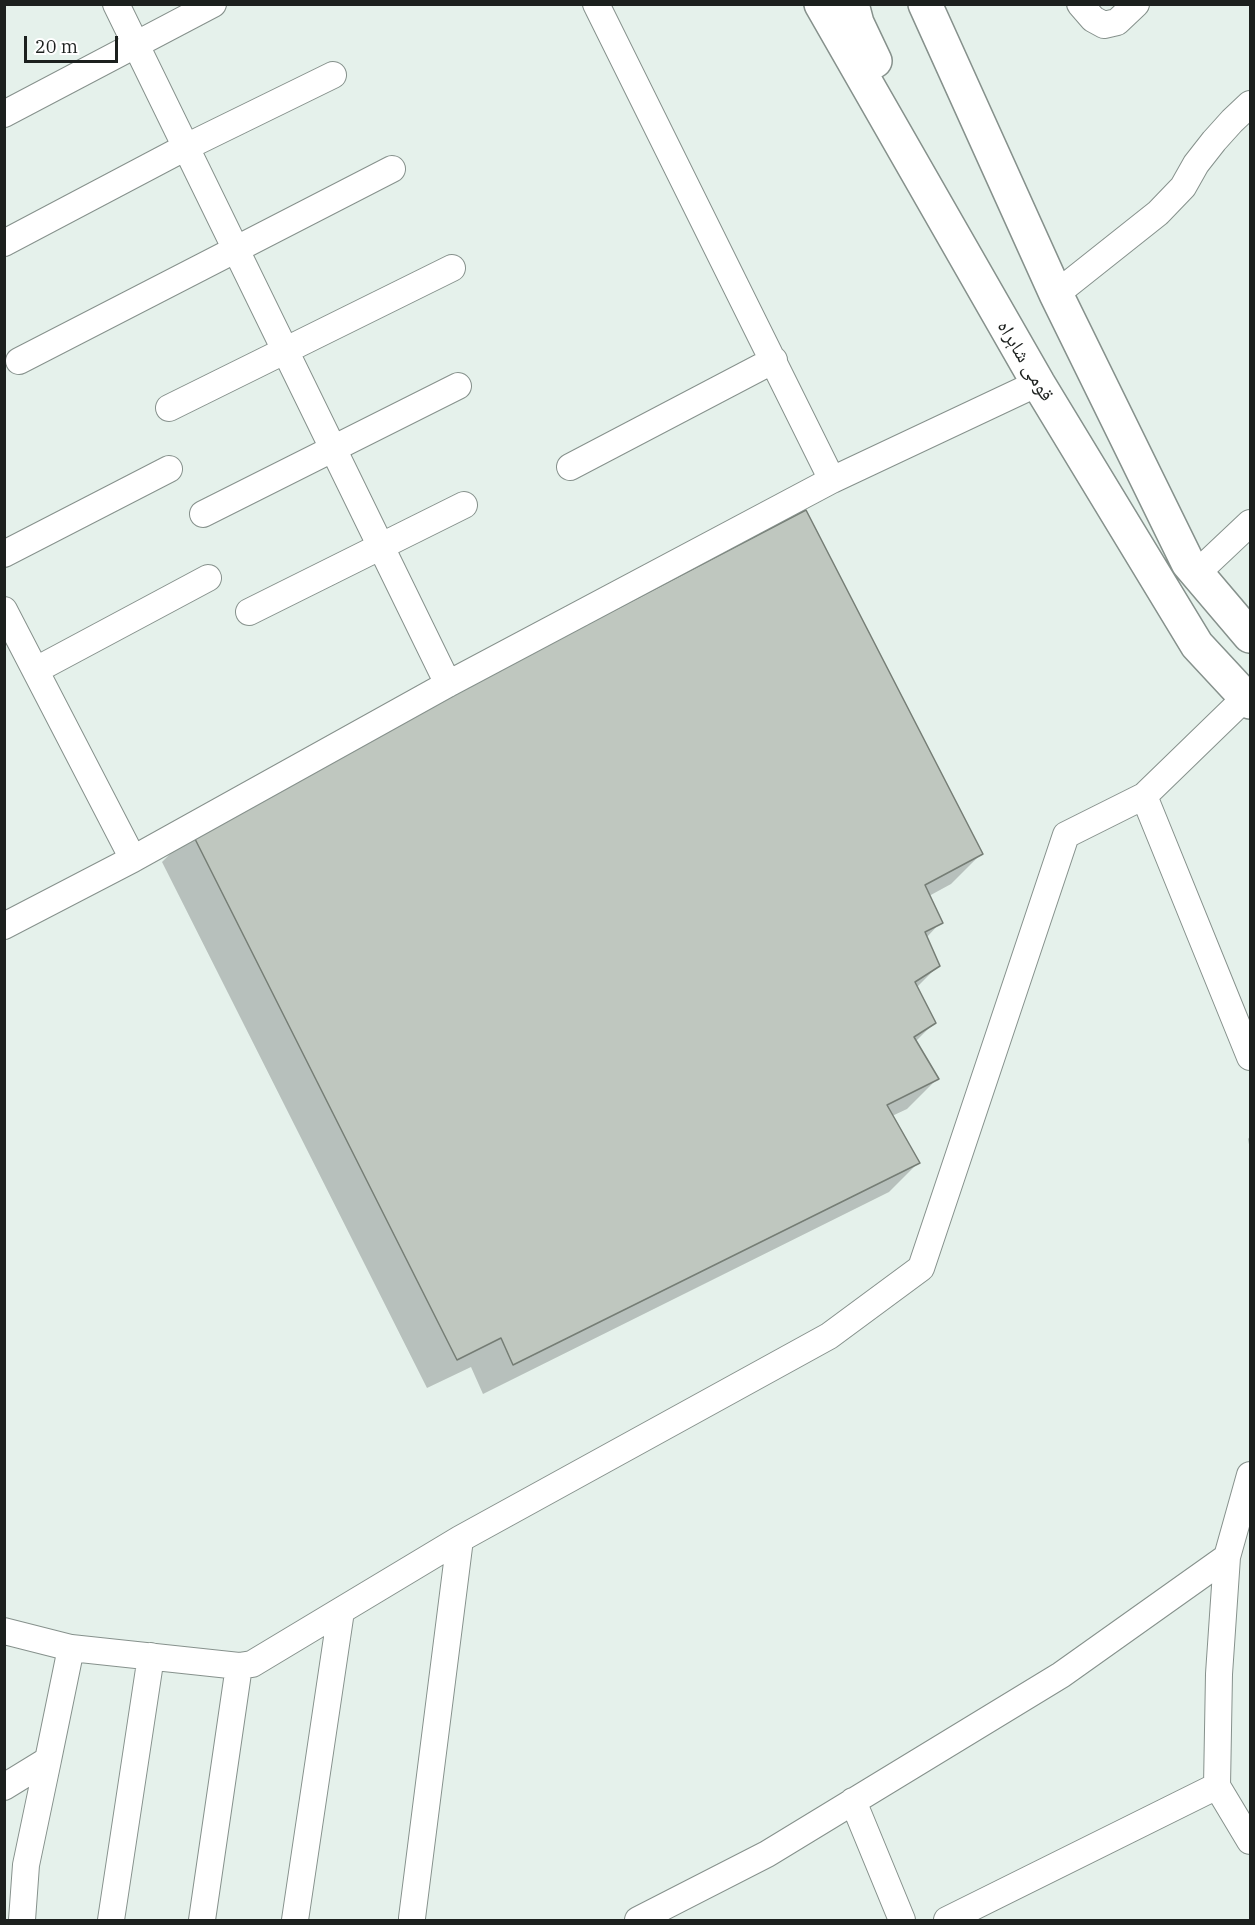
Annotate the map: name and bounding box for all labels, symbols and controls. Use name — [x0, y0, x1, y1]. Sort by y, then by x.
scale bar — [27, 24, 122, 62]
text: 20 m — [35, 35, 78, 58]
street label: قومی شاہراہ — [992, 316, 1058, 406]

